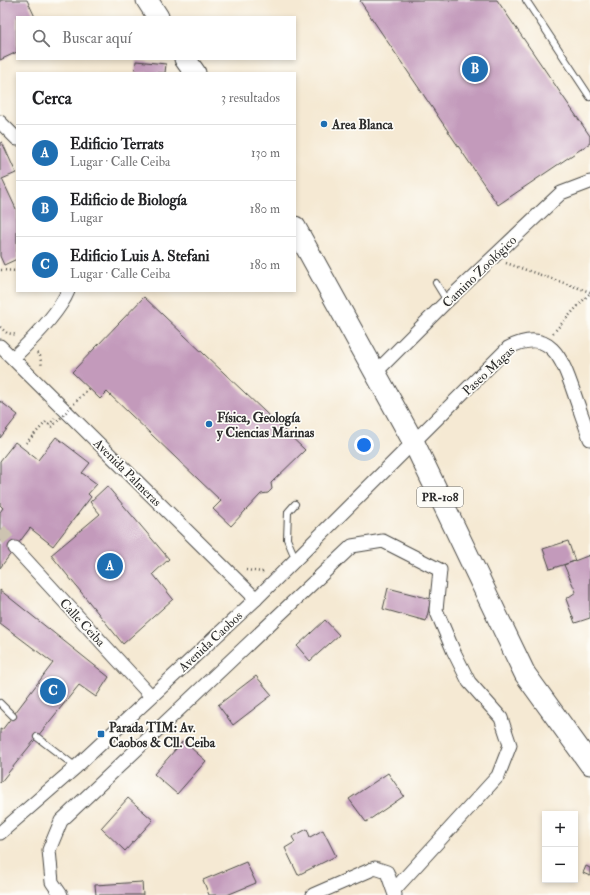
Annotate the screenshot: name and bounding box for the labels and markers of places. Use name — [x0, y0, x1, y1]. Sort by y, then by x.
pin: B — [462, 54, 488, 84]
place label: Area Blanca — [331, 117, 394, 133]
marker: Area Blanca — [319, 119, 329, 129]
place label: Física, Geología y Ciencias Marinas — [216, 410, 315, 442]
marker: Física, Geología y Ciencias Marinas — [204, 419, 214, 429]
pin: A — [97, 551, 123, 581]
pin: C — [40, 676, 66, 706]
place label: Parada TIM: Av. Caobos & Cll. Ceiba — [109, 720, 216, 751]
marker: Parada TIM: Av. Caobos & Cll. Ceiba — [96, 729, 106, 739]

